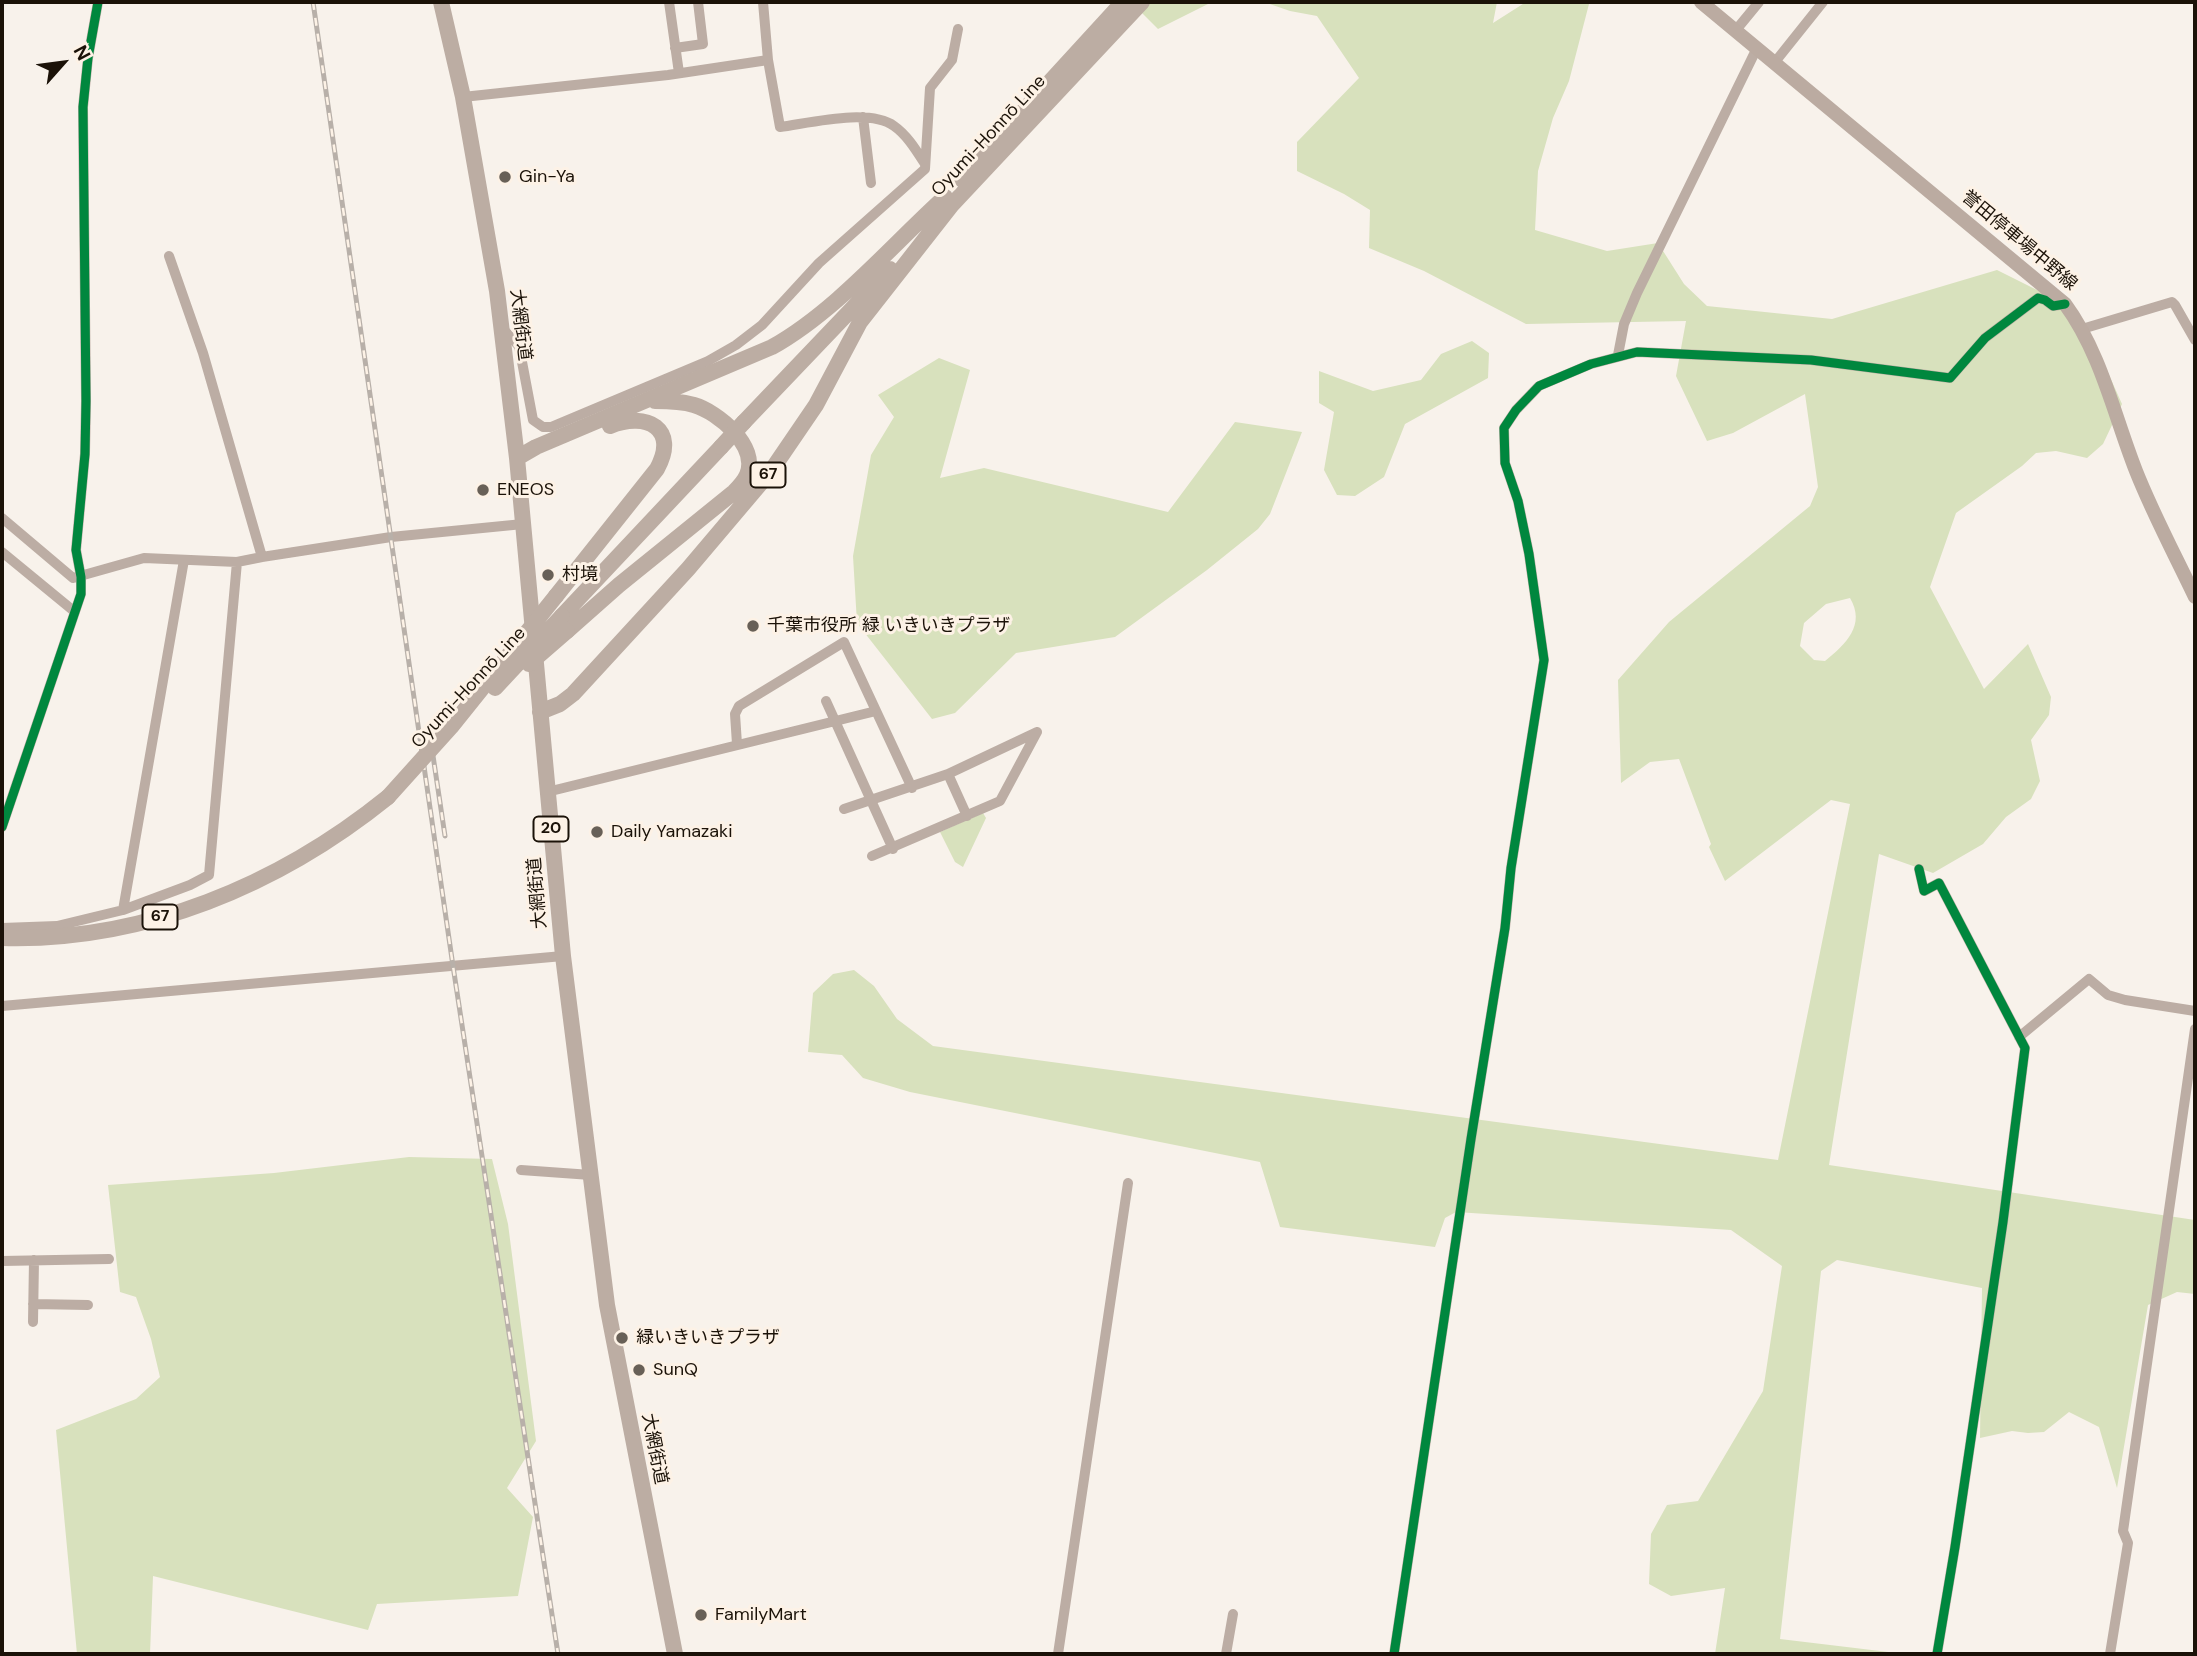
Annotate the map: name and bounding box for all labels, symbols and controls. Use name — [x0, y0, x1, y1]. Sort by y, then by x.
north arrow — [28, 28, 98, 98]
text: N — [68, 41, 96, 65]
street label: Oyumi-Honnō Line — [927, 71, 1051, 201]
place label: Gin-Ya — [519, 166, 575, 188]
marker: Gin-Ya — [497, 169, 513, 185]
street label: 誉田停車場中野線 — [1957, 186, 2081, 296]
street label: 大網街道 — [505, 288, 535, 362]
road number: 67 — [750, 462, 786, 488]
place label: ENEOS — [497, 479, 554, 501]
marker: ENEOS — [475, 482, 491, 498]
place label: 村境 — [562, 564, 598, 586]
marker: 村境 — [540, 567, 556, 583]
place label: 千葉市役所 緑 いきいきプラザ — [767, 615, 1011, 637]
marker: 千葉市役所 緑 いきいきプラザ — [745, 618, 761, 634]
street label: Oyumi-Honnō Line — [407, 623, 531, 753]
road number: 20 — [534, 816, 568, 842]
place label: Daily Yamazaki — [611, 821, 732, 843]
marker: Daily Yamazaki — [589, 824, 605, 840]
street label: 大網街道 — [524, 856, 552, 930]
road number: 67 — [142, 904, 178, 930]
place label: 緑いきいきプラザ — [636, 1327, 780, 1349]
marker: 緑いきいきプラザ — [614, 1330, 630, 1346]
place label: SunQ — [653, 1359, 698, 1381]
marker: SunQ — [631, 1362, 647, 1378]
street label: 大網街道 — [637, 1412, 671, 1486]
place label: FamilyMart — [715, 1604, 807, 1626]
marker: FamilyMart — [693, 1607, 709, 1623]

